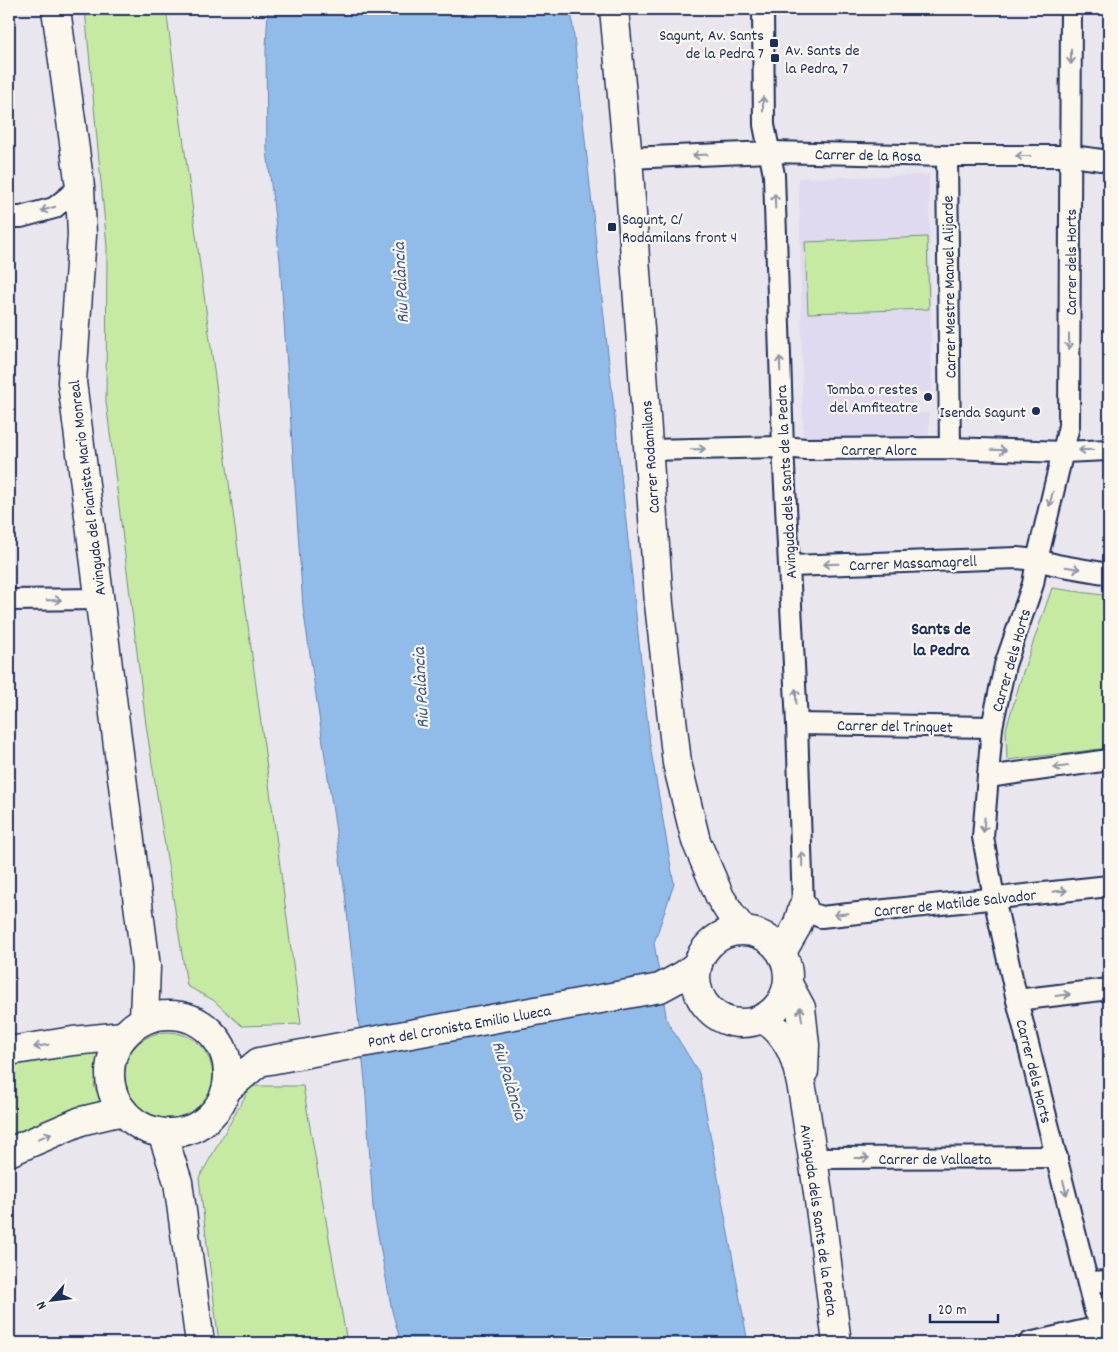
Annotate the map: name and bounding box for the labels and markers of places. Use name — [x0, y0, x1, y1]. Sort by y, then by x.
place label: Sagunt, Av. Sants de la Pedra 7 — [659, 25, 764, 66]
marker: Sagunt, Av. Sants de la Pedra 7 — [768, 37, 780, 49]
place label: Av. Sants de la Pedra, 7 — [785, 40, 860, 81]
marker: Av. Sants de la Pedra, 7 — [769, 52, 781, 64]
place label: Sagunt, C/ Rodamilans front 4 — [622, 209, 737, 250]
marker: Sagunt, C/ Rodamilans front 4 — [606, 221, 618, 233]
place label: Tomba o restes del Amfiteatre — [827, 379, 918, 420]
marker: Tomba o restes del Amfiteatre — [922, 391, 934, 403]
place label: Isenda Sagunt — [939, 402, 1026, 425]
marker: Isenda Sagunt — [1030, 405, 1042, 417]

